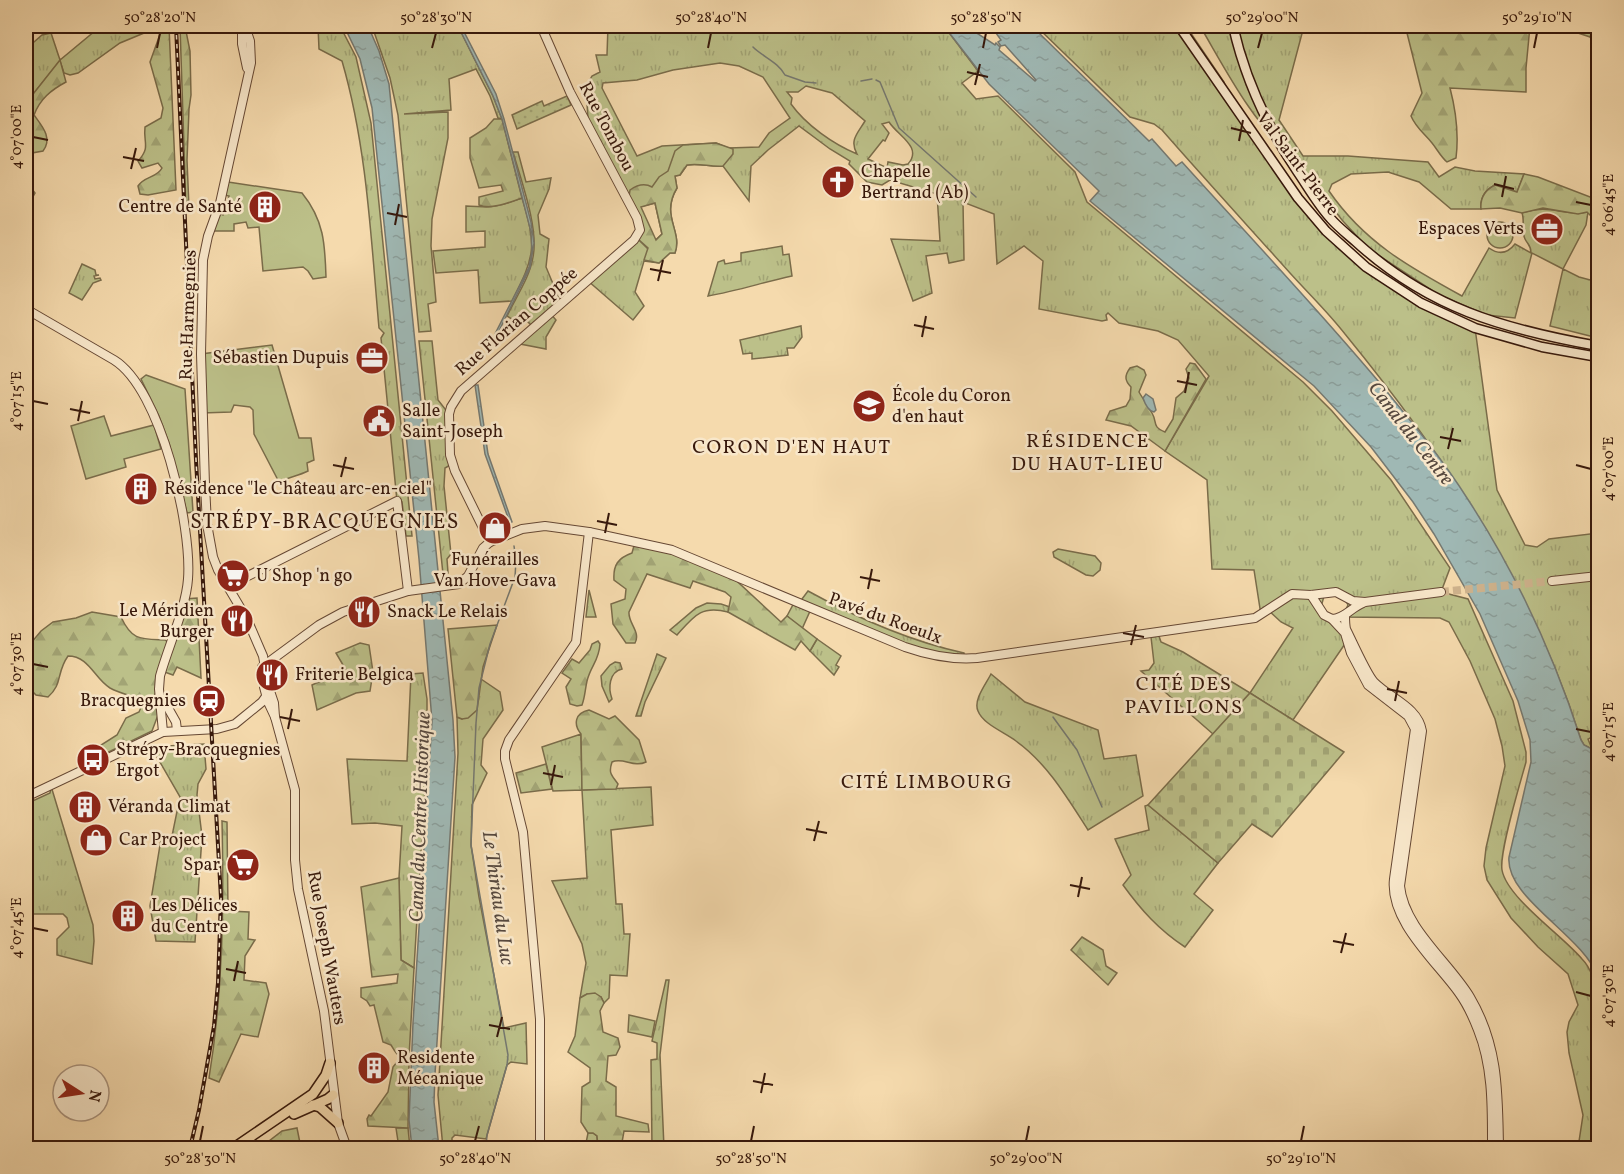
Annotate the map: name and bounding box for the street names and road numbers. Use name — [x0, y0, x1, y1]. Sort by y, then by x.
street label: Rue Tombou — [572, 78, 640, 176]
street label: Val Saint-Pierre — [1249, 107, 1345, 221]
street label: Rue Harmegnies — [174, 249, 204, 381]
street label: Rue Florian Coppée — [450, 262, 584, 382]
street label: Pavé du Roeulx — [825, 587, 945, 651]
street label: Rue Joseph Wauters — [300, 869, 352, 1027]

